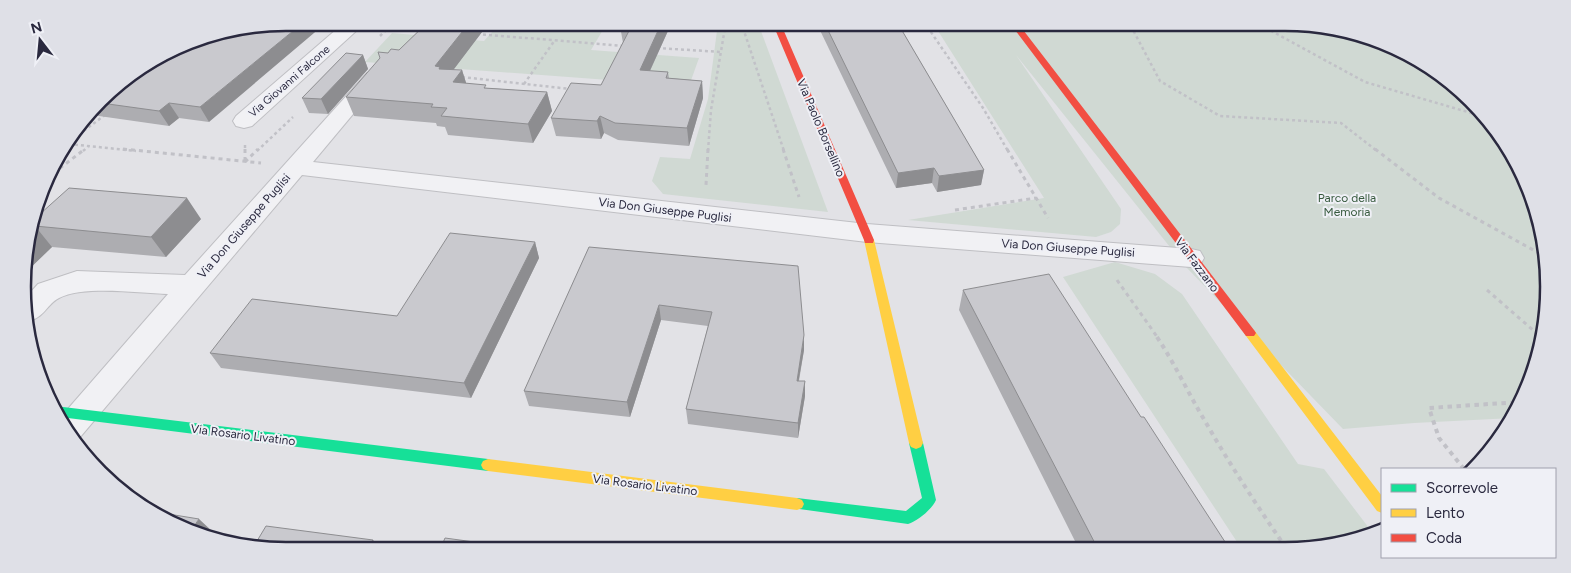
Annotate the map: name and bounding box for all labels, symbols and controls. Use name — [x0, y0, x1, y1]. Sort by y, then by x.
north arrow — [15, 15, 65, 65]
text: N — [29, 18, 44, 38]
street label: Via Giovanni Falcone — [246, 43, 332, 120]
street label: Via Paolo Borsellino — [794, 77, 848, 179]
street label: Via Don Giuseppe Puglisi — [195, 171, 293, 281]
park label: Parco della Memoria — [1318, 191, 1376, 219]
street label: Via Don Giuseppe Puglisi — [598, 195, 732, 225]
street label: Via Fazzano — [1172, 235, 1222, 295]
street label: Via Don Giuseppe Puglisi — [1001, 236, 1135, 260]
street label: Via Rosario Livatino — [190, 422, 296, 448]
legend — [1381, 468, 1556, 558]
street label: Via Rosario Livatino — [592, 472, 698, 498]
text: Scorrevole — [1426, 479, 1498, 497]
text: Lento — [1426, 504, 1465, 522]
text: Coda — [1426, 529, 1462, 547]

